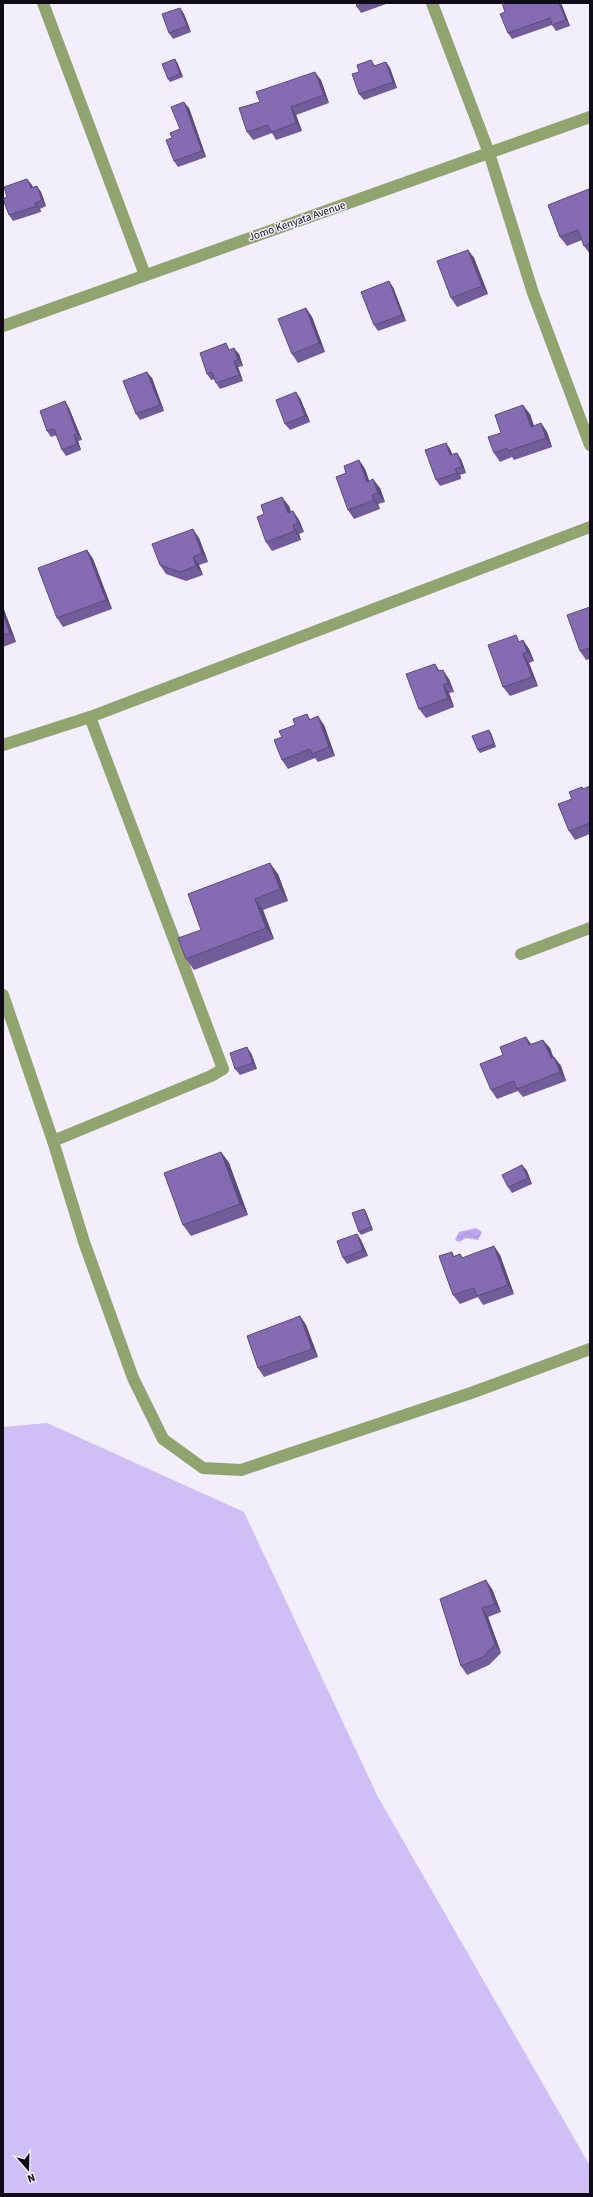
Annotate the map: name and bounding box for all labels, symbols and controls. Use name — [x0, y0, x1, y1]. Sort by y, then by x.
street label: Jomo Kenyata Avenue — [246, 197, 348, 245]
north arrow — [8, 2149, 48, 2189]
text: N — [25, 2170, 37, 2186]

